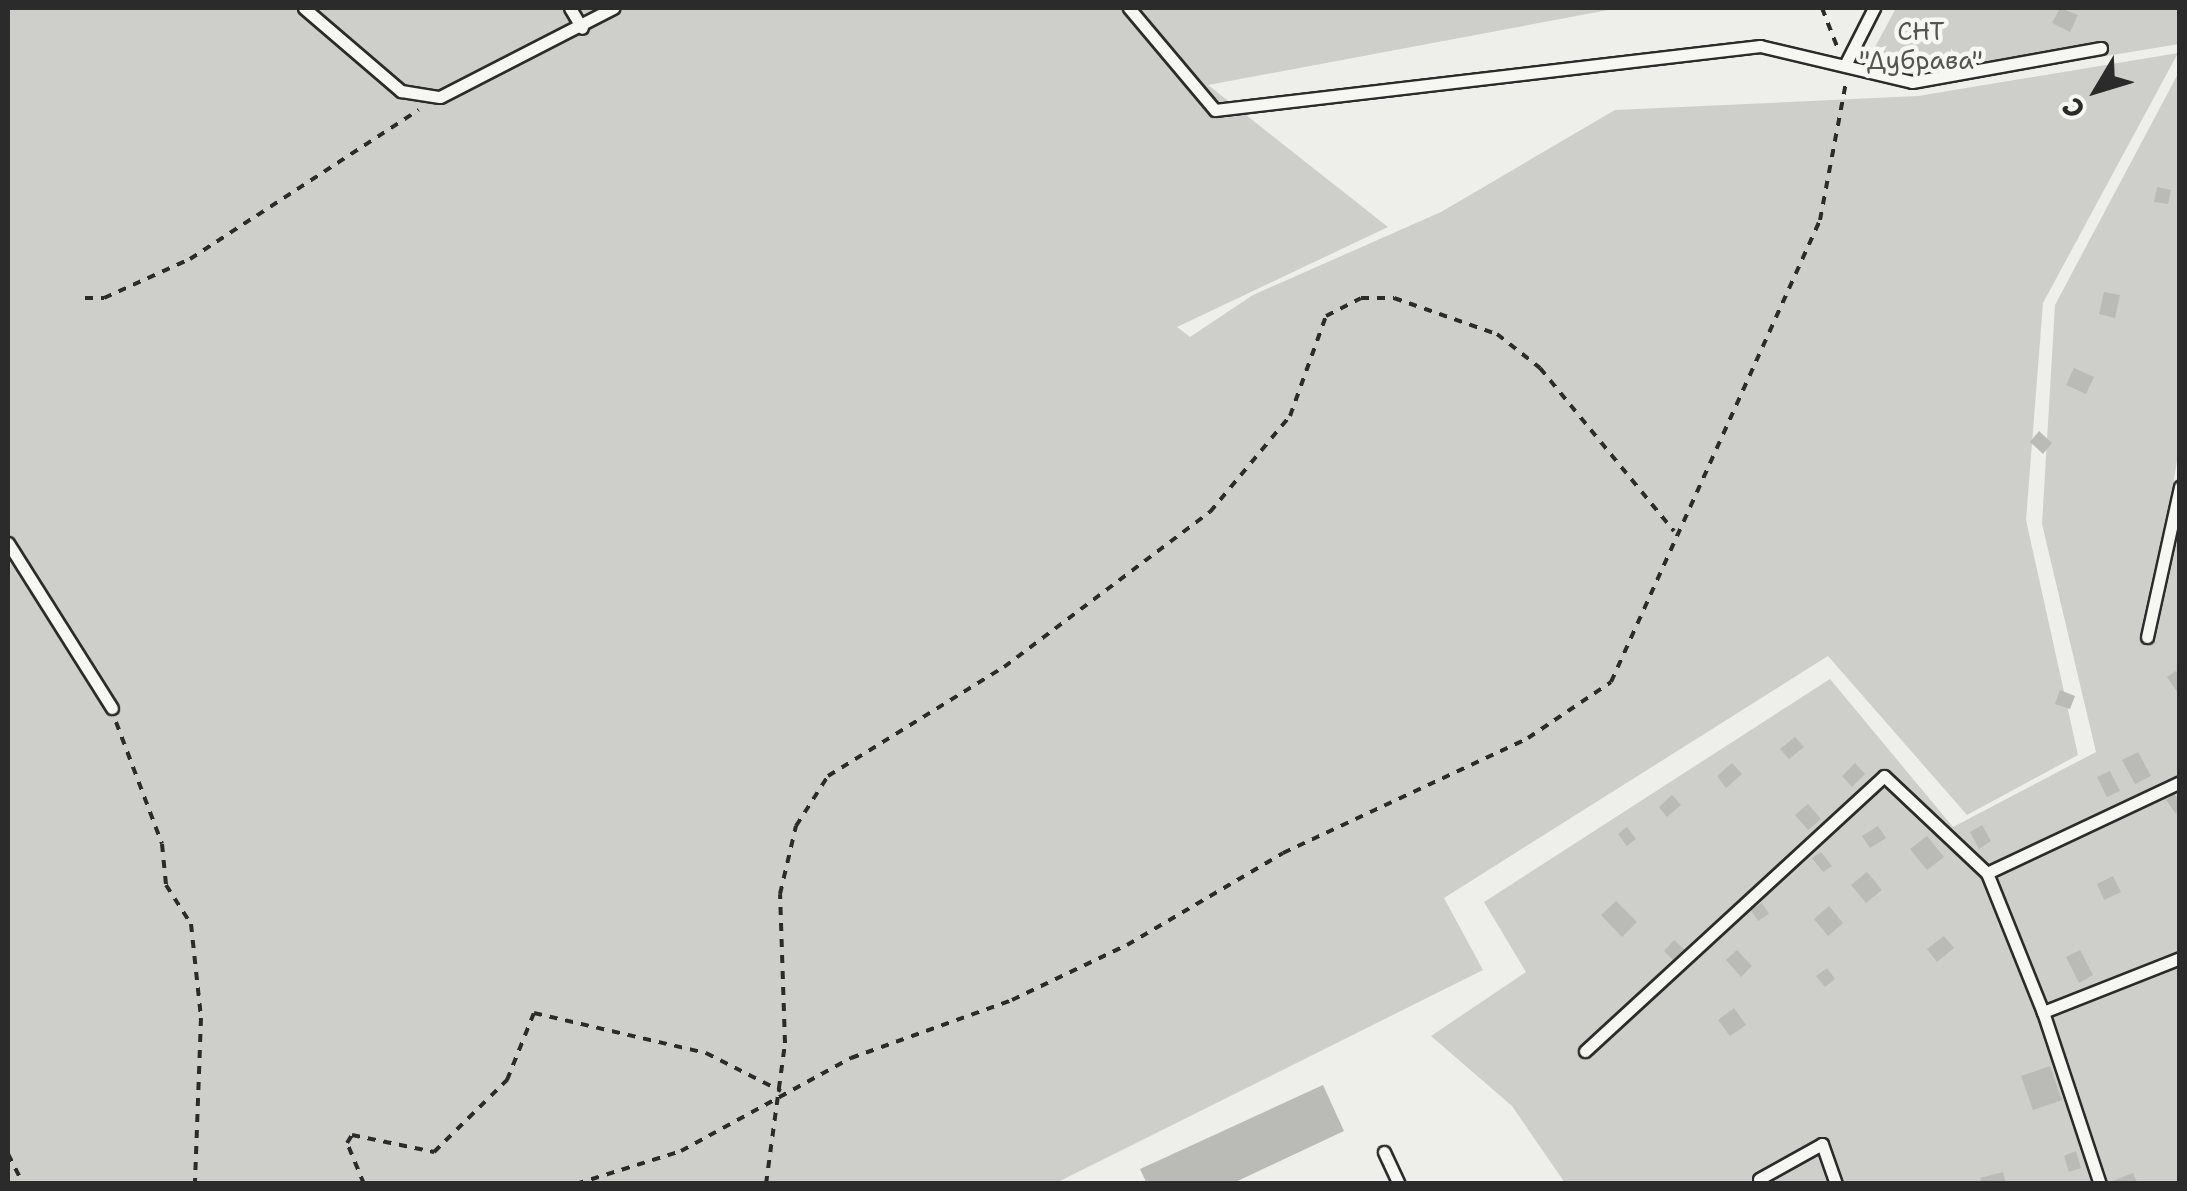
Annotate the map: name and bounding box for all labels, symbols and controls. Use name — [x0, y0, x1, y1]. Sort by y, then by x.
park label: СНТ "Дубрава" — [1859, 17, 1983, 76]
north arrow — [2047, 40, 2147, 140]
text: С — [2053, 90, 2094, 127]

